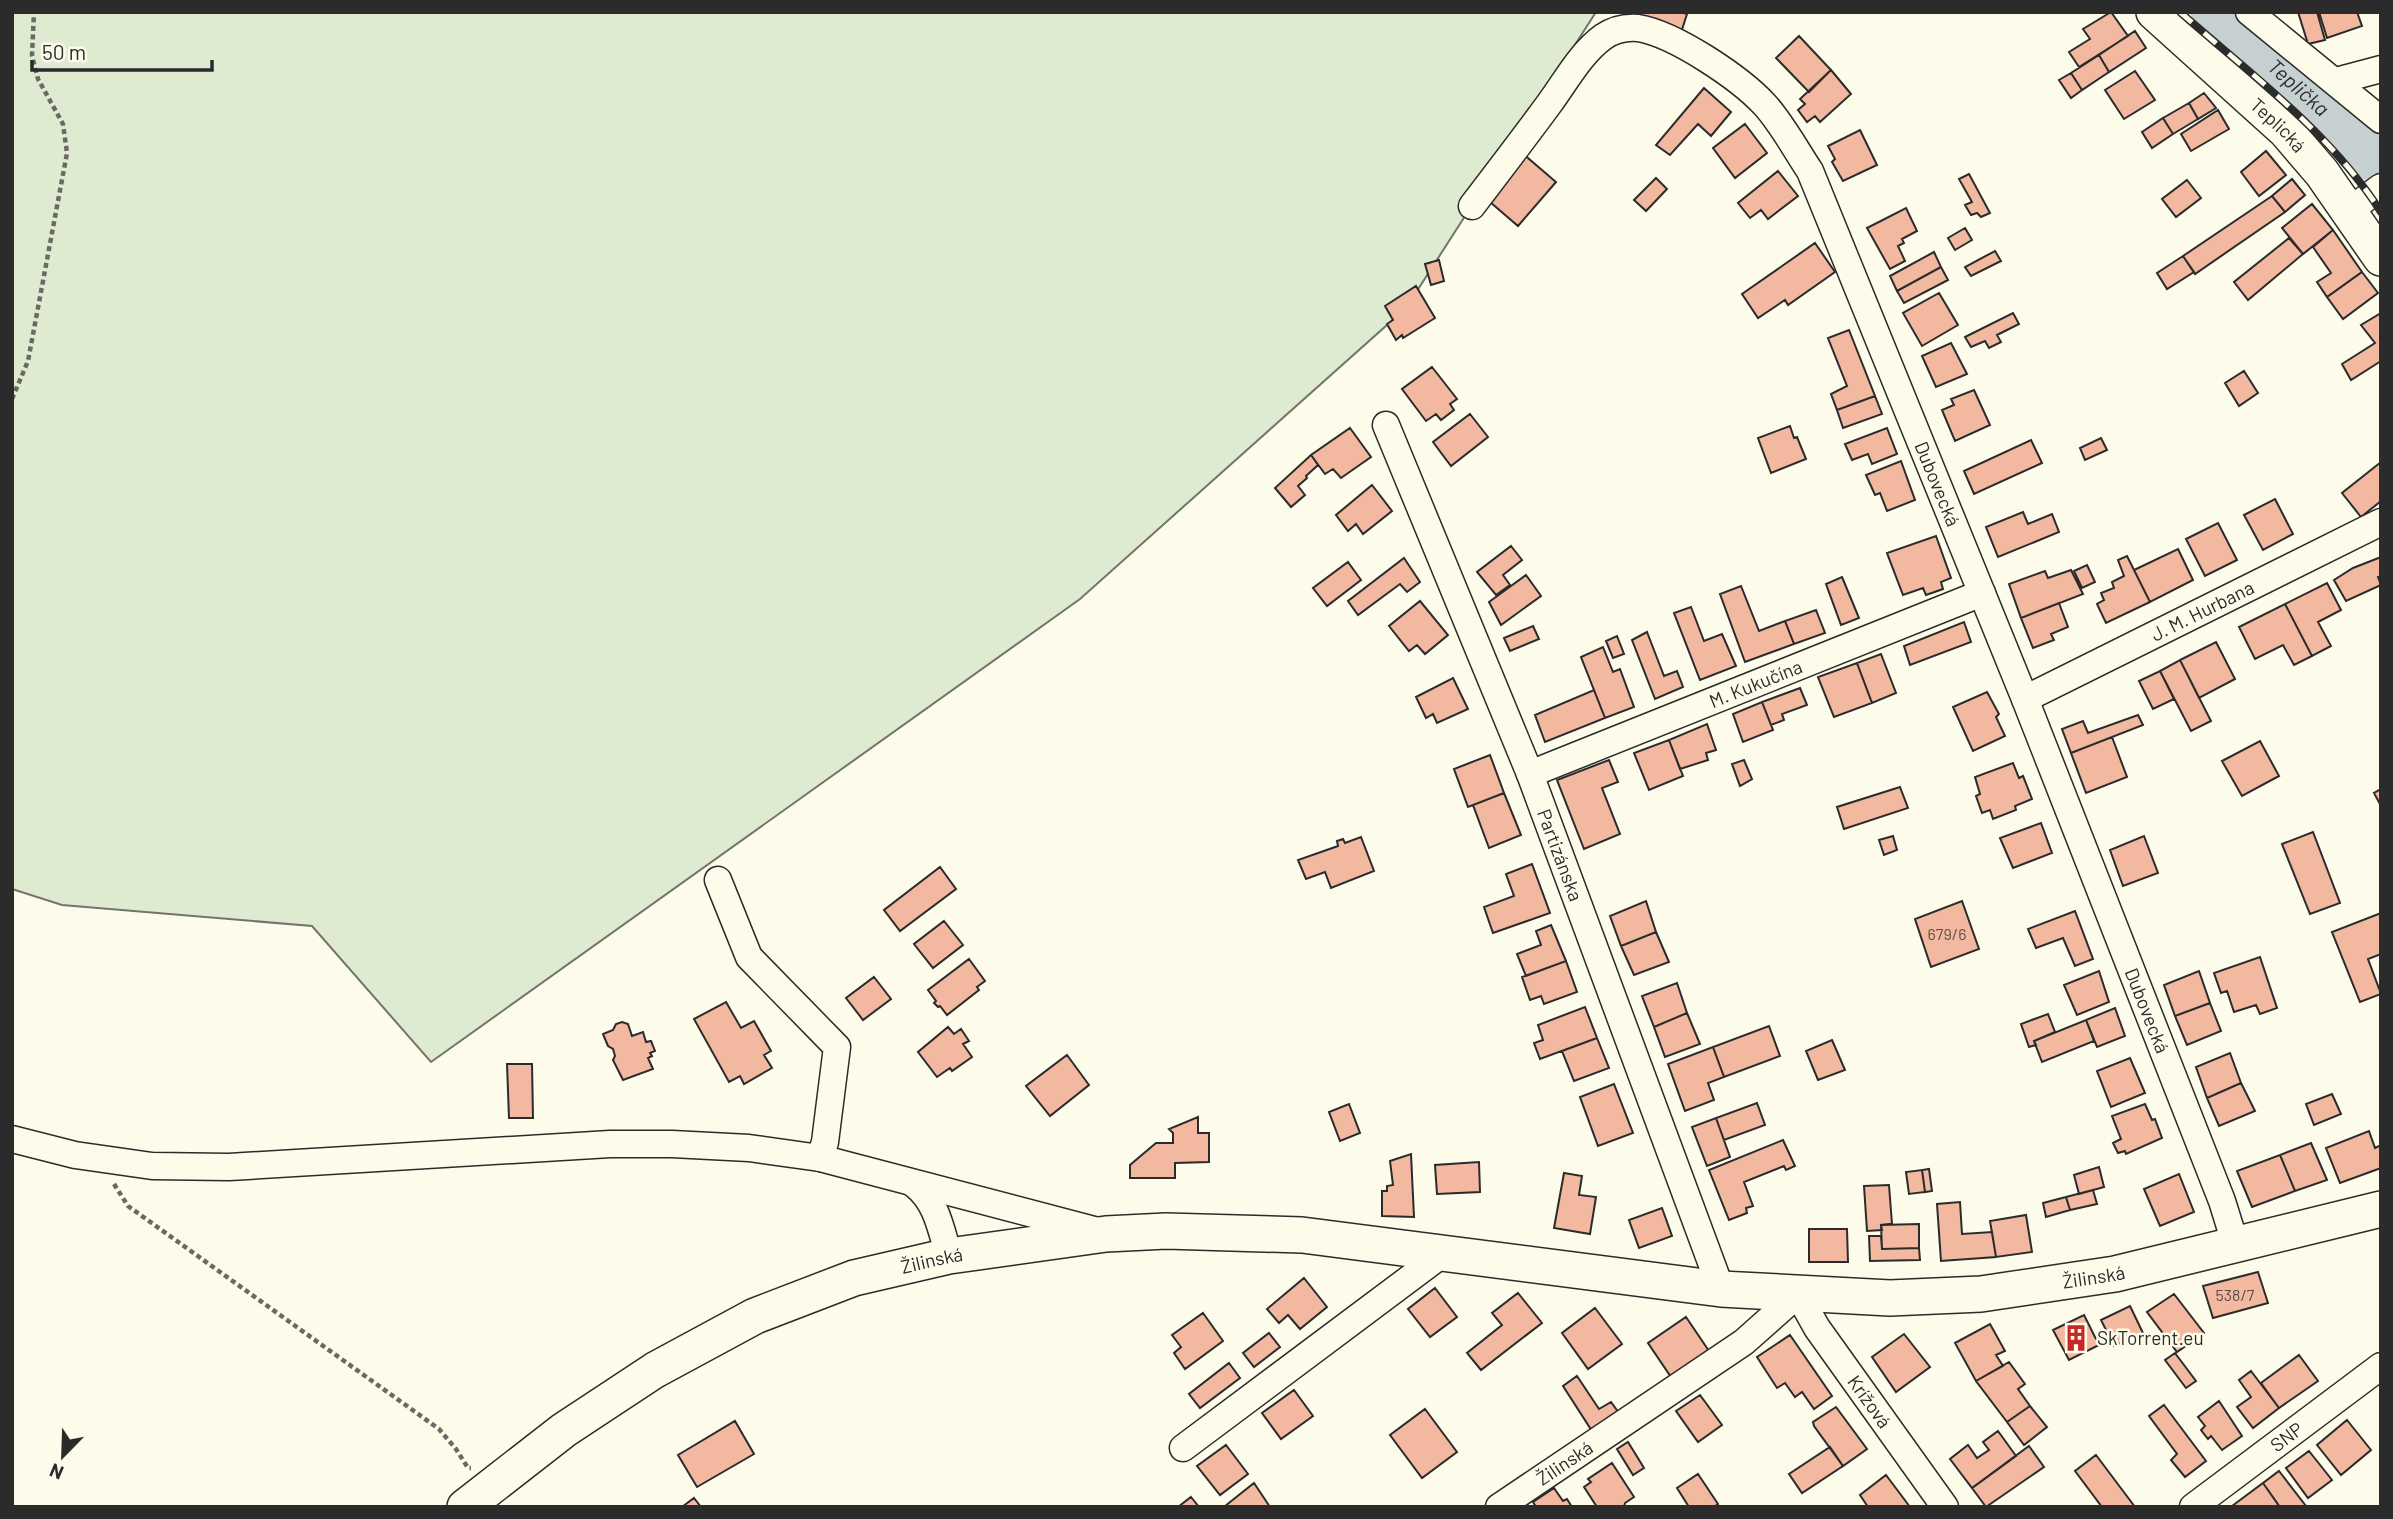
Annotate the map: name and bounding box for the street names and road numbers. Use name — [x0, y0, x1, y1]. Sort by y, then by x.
street label: Teplická — [2246, 93, 2311, 157]
street label: Dubovecká — [1910, 438, 1965, 530]
street label: J. M. Hurbana — [2147, 575, 2257, 646]
street label: M. Kukučína — [1706, 654, 1805, 712]
street label: Partizánska — [1533, 806, 1588, 904]
street label: Dubovecká — [2121, 964, 2175, 1056]
street label: Žilinská — [898, 1242, 964, 1278]
street label: Žilinská — [2061, 1260, 2127, 1293]
street label: Krížová — [1843, 1370, 1897, 1432]
street label: SNP — [2265, 1417, 2307, 1456]
street label: Žilinská — [1532, 1435, 1597, 1490]

